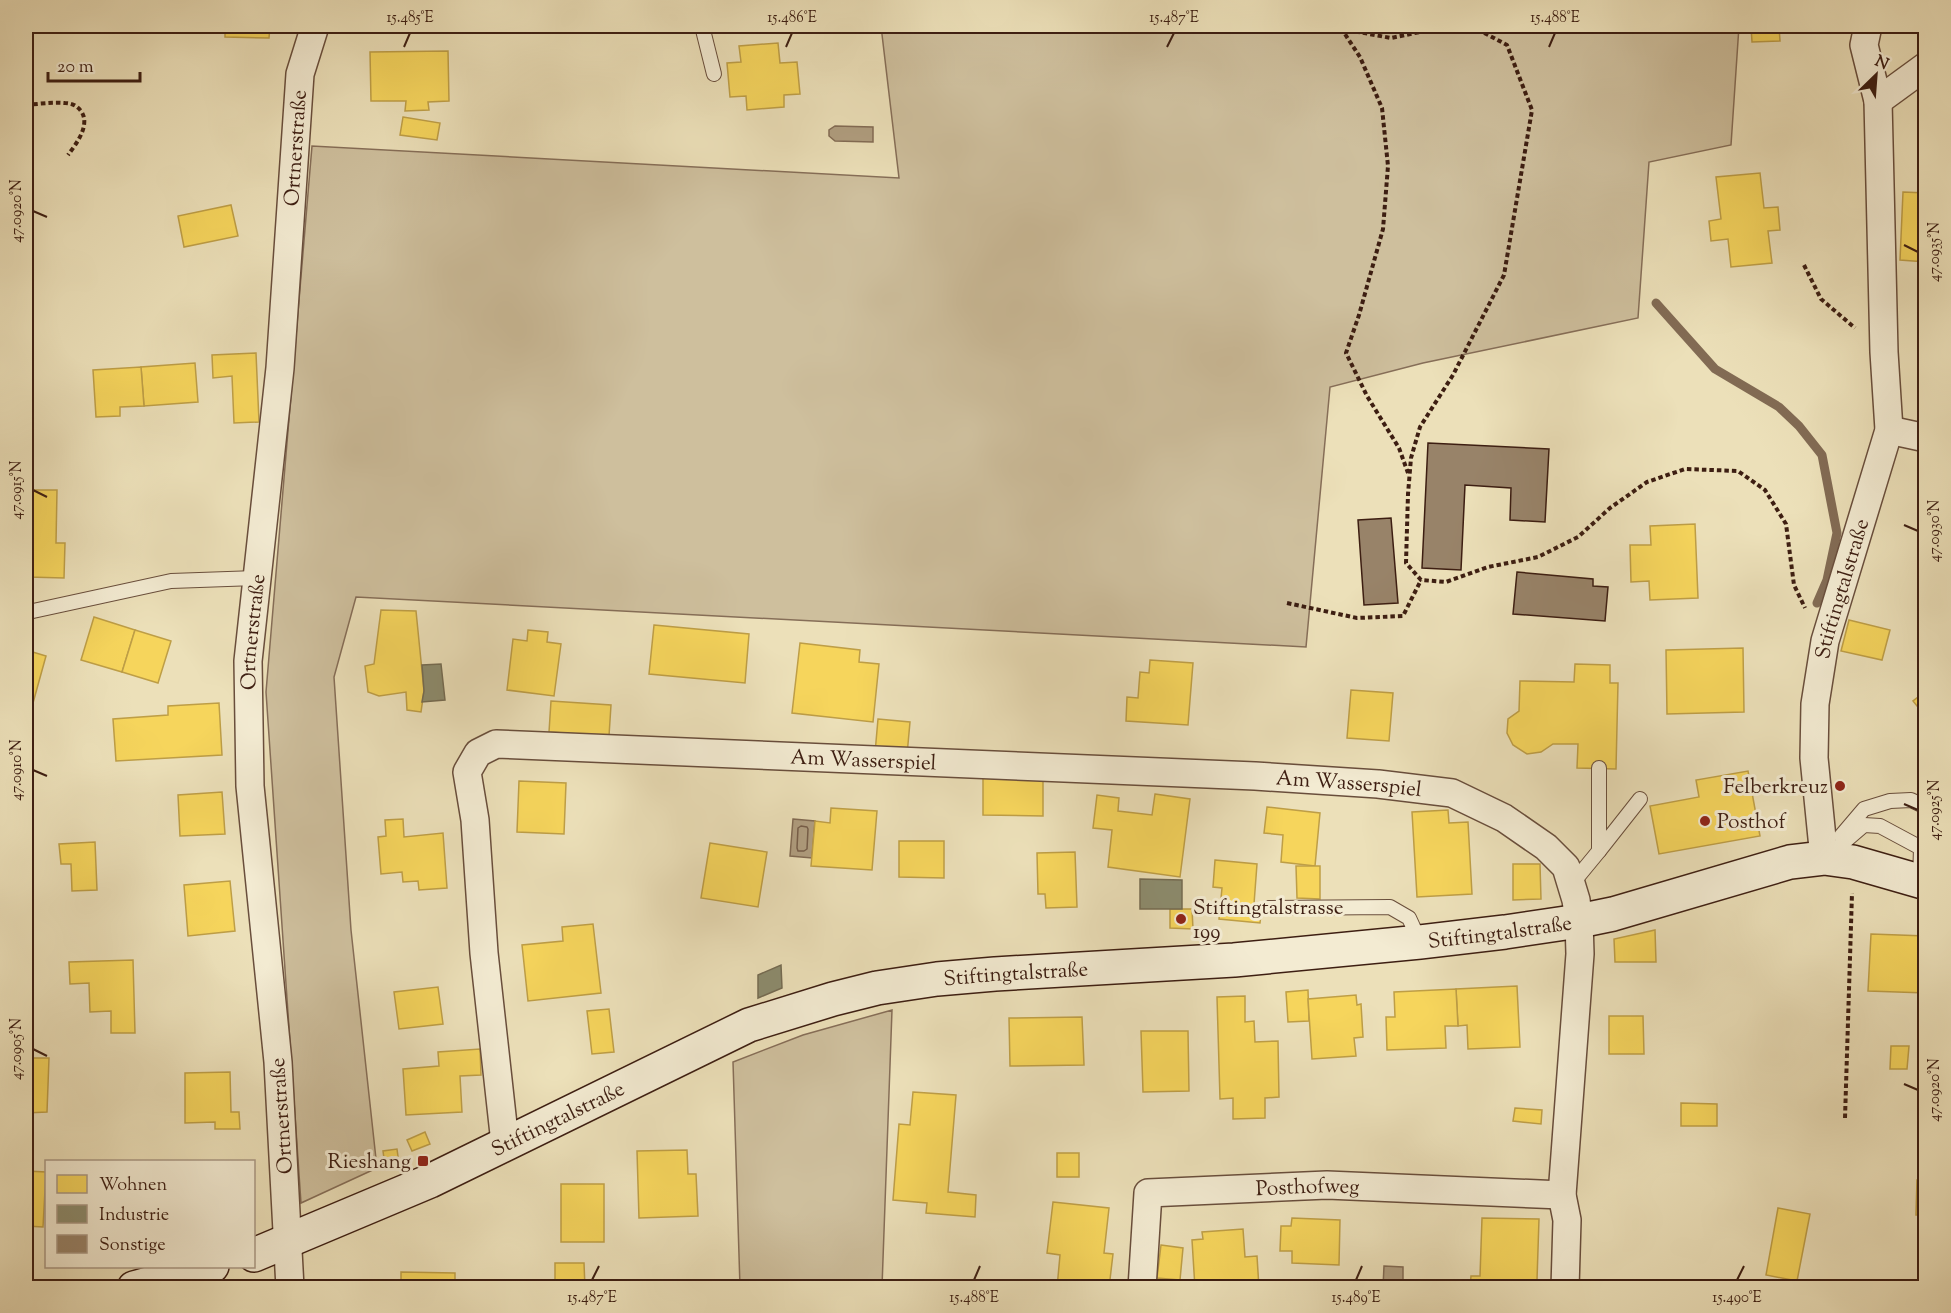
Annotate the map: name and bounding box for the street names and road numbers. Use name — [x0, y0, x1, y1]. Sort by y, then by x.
street label: Ortnerstraße — [278, 89, 316, 207]
street label: Stiftingtalstraße — [1809, 515, 1878, 661]
street label: Ortnerstraße — [235, 572, 274, 690]
street label: Am Wasserspiel — [790, 743, 937, 780]
street label: Am Wasserspiel — [1275, 764, 1423, 806]
street label: Stiftingtalstraße — [1426, 909, 1574, 958]
street label: Stiftingtalstraße — [942, 956, 1089, 995]
street label: Ortnerstraße — [264, 1057, 302, 1175]
street label: Stiftingtalstraße — [487, 1075, 630, 1166]
street label: Posthofweg — [1255, 1172, 1360, 1205]

